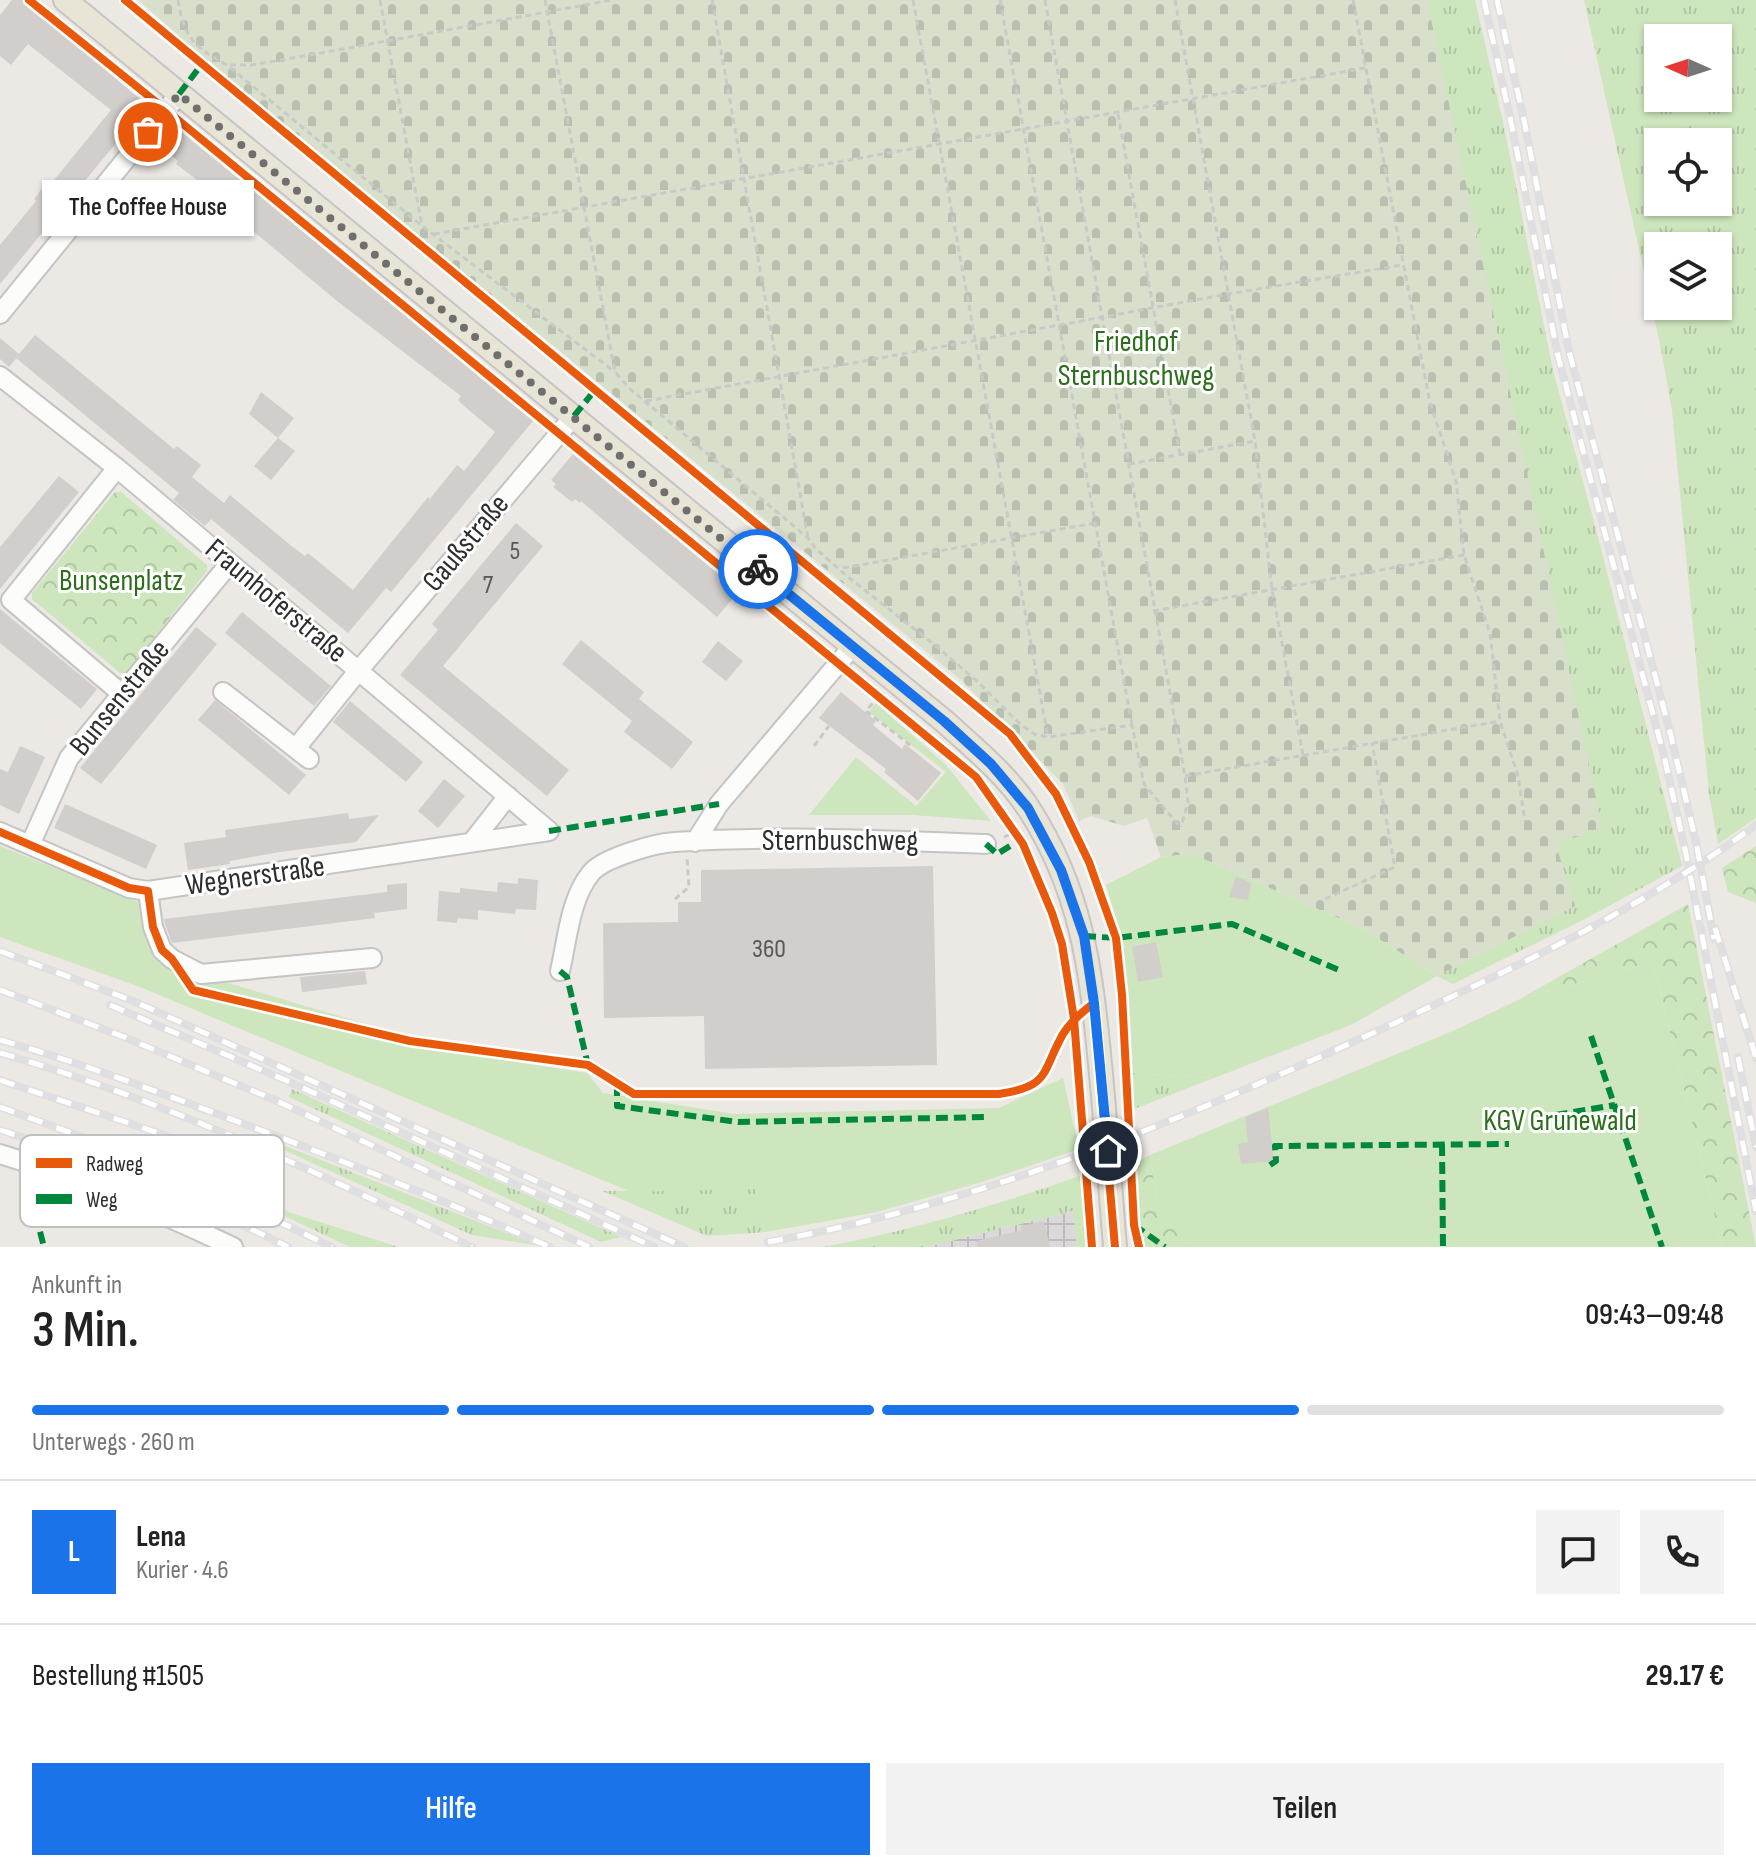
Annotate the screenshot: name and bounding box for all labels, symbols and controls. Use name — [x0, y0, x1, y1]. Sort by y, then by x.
north arrow — [1644, 24, 1732, 112]
map controls — [1644, 24, 1732, 320]
pin — [114, 98, 182, 166]
icon: bag — [126, 110, 170, 154]
button: locate — [1644, 128, 1732, 216]
callout: The Coffee House — [42, 180, 254, 236]
text: The Coffee House — [69, 192, 227, 223]
button: layers — [1644, 232, 1732, 320]
park label: Friedhof Sternbuschweg — [1058, 324, 1214, 394]
street label: Gaußstraße — [415, 487, 517, 599]
courier — [718, 529, 798, 609]
street label: Fraunhoferstraße — [198, 531, 354, 671]
house number: 5 — [510, 536, 520, 567]
icon: bike — [736, 547, 780, 591]
park label: Bunsenplatz — [59, 563, 183, 599]
house number: 7 — [483, 570, 494, 601]
street label: Bunsenstraße — [62, 633, 178, 763]
street label: Sternbuschweg — [762, 823, 918, 859]
street label: Wegnerstraße — [183, 848, 327, 904]
house number: 360 — [752, 934, 786, 965]
park label: KGV Grunewald — [1483, 1103, 1637, 1139]
pin — [1074, 1117, 1142, 1185]
icon: home — [1086, 1129, 1130, 1173]
legend — [20, 1135, 284, 1227]
text: Radweg — [86, 1151, 144, 1178]
text: Weg — [86, 1187, 118, 1214]
text: Ankunft in — [32, 1270, 122, 1301]
text: 09:43–09:48 — [1585, 1297, 1724, 1333]
text: 3 Min. — [32, 1299, 139, 1362]
text: Unterwegs · 260 m — [32, 1427, 195, 1458]
button: chat — [1536, 1510, 1620, 1594]
button: phone — [1640, 1510, 1724, 1594]
text: Lena — [136, 1519, 186, 1555]
text: L — [68, 1534, 80, 1570]
text: Kurier · 4.6 — [136, 1555, 229, 1586]
text: Bestellung #1505 — [32, 1658, 204, 1694]
text: 29.17 € — [1645, 1658, 1724, 1694]
button: Hilfe — [32, 1763, 870, 1855]
button: Teilen — [886, 1763, 1724, 1855]

